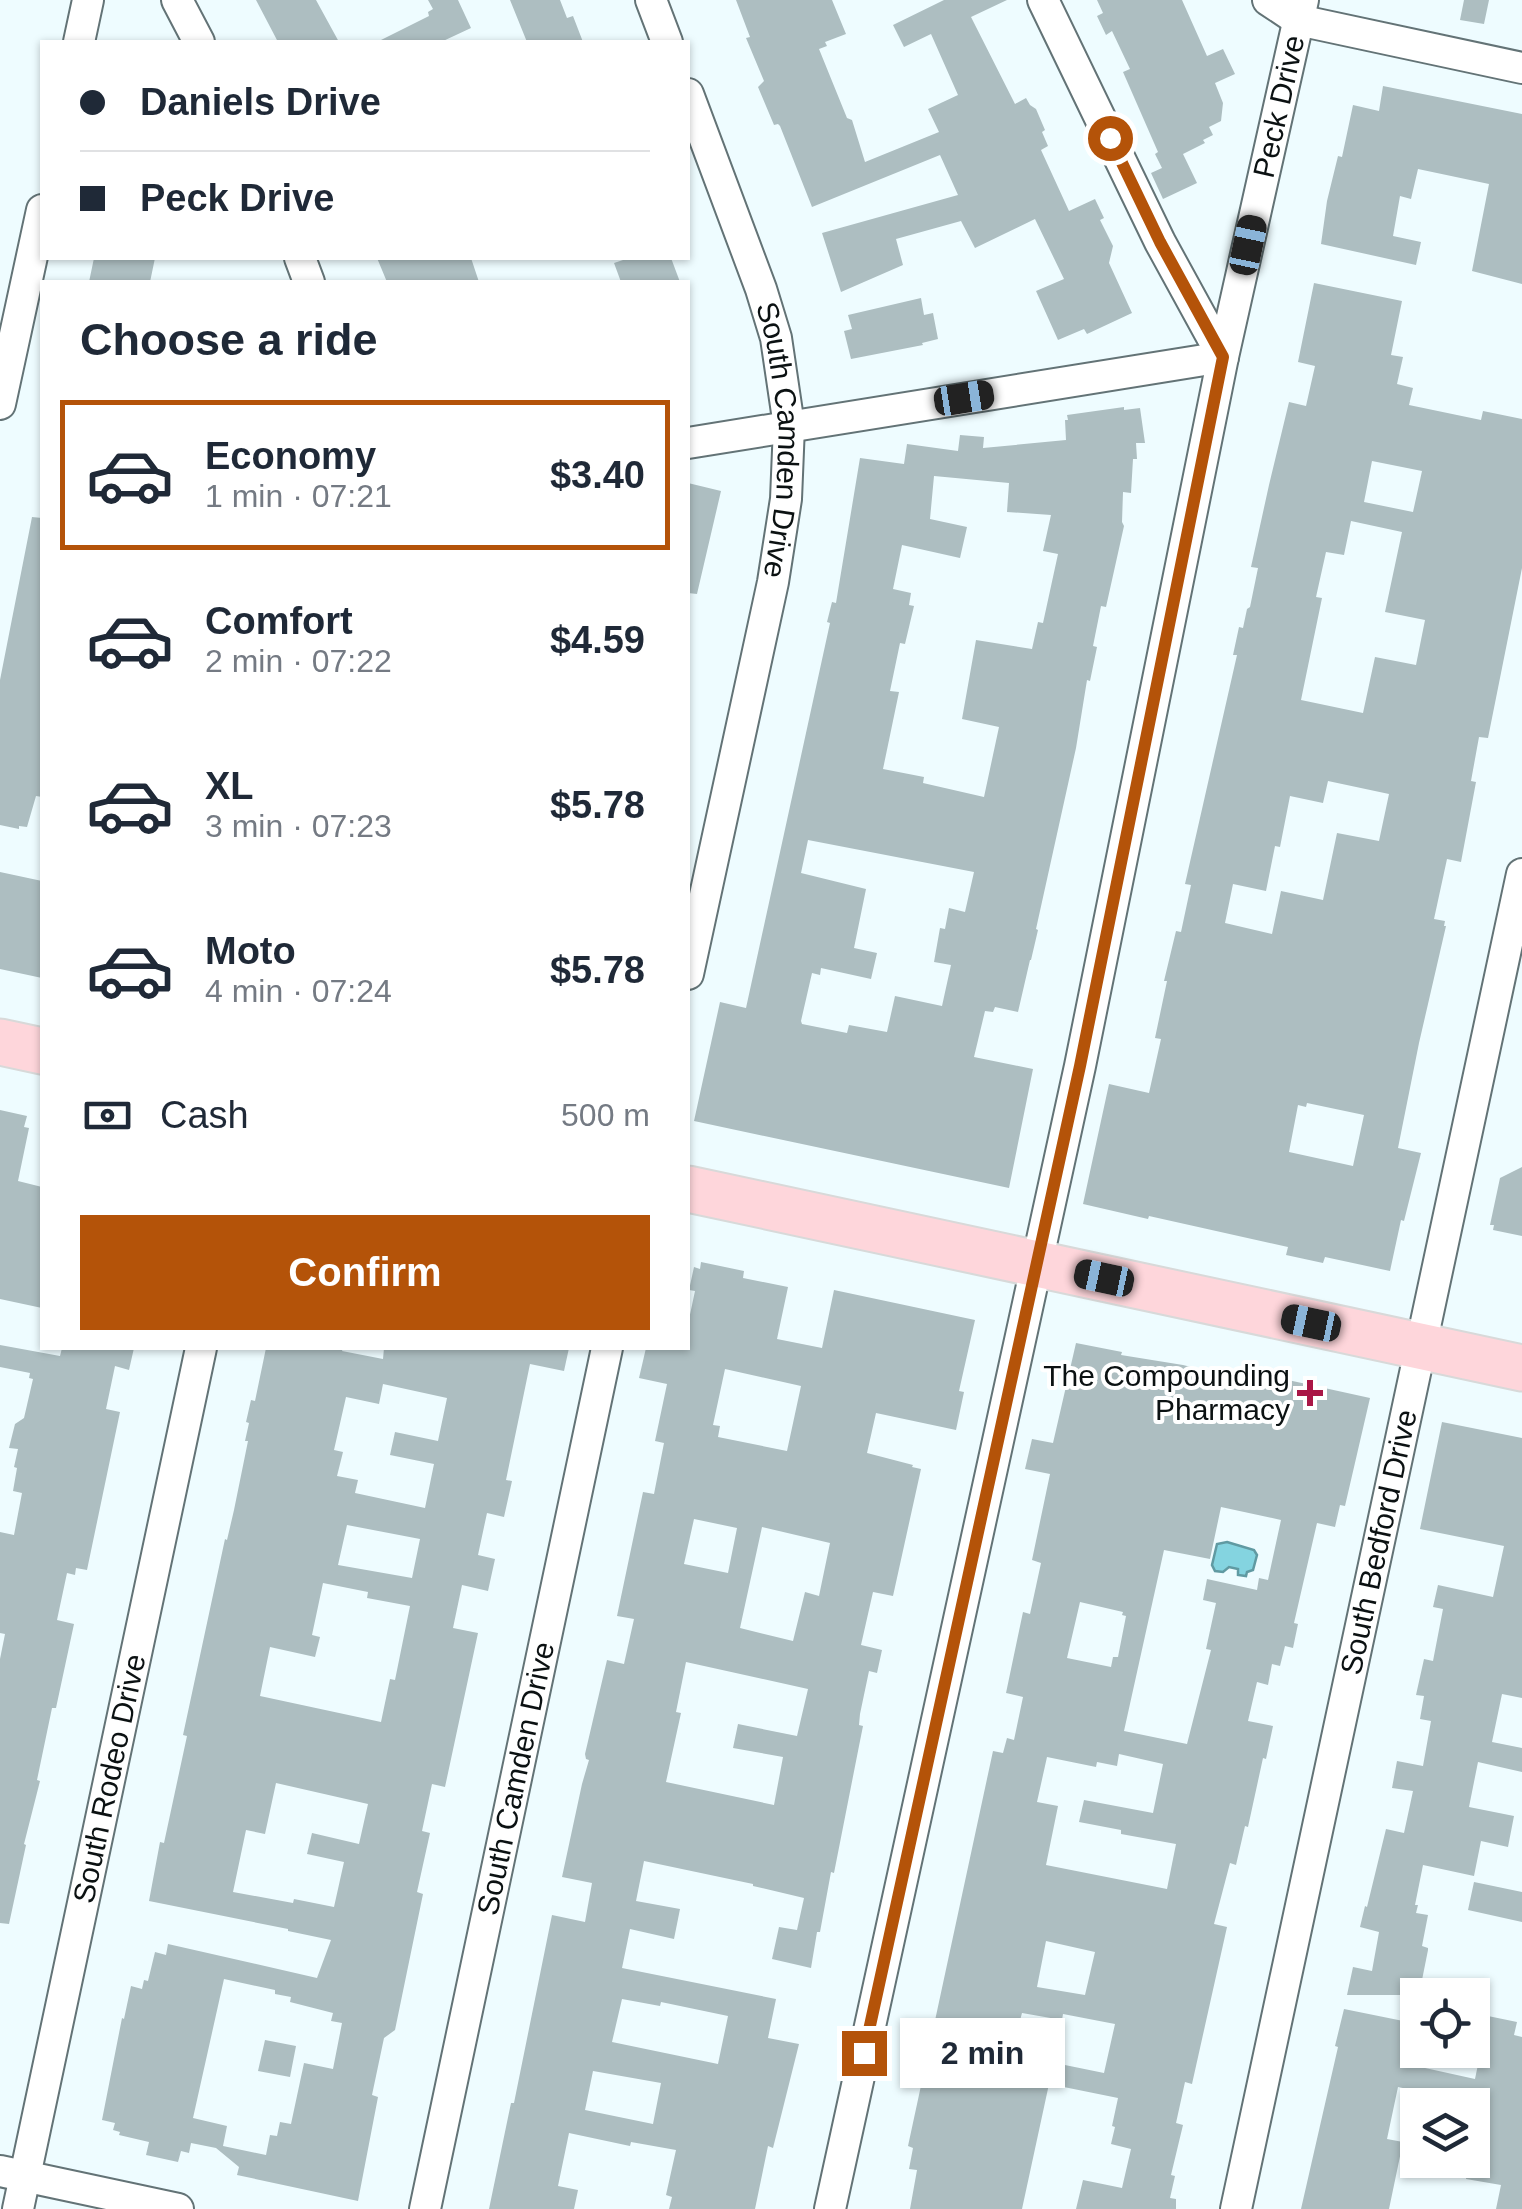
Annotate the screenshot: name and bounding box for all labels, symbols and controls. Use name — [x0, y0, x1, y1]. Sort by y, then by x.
street label: Peck Drive — [1247, 32, 1311, 181]
text: Daniels Drive — [140, 81, 381, 123]
route start — [1088, 116, 1133, 161]
text: Peck Drive — [140, 177, 334, 219]
car — [1227, 213, 1269, 277]
street label: South Camden Drive — [750, 298, 806, 580]
text: Choose a ride — [80, 314, 378, 365]
car — [932, 378, 996, 418]
icon: car — [85, 430, 175, 520]
text: Economy — [205, 435, 376, 477]
text: $3.40 — [550, 454, 645, 496]
text: 1 min · 07:21 — [205, 478, 392, 514]
icon: car — [85, 595, 175, 685]
text: Comfort — [205, 600, 353, 642]
text: $4.59 — [550, 619, 645, 661]
text: 2 min · 07:22 — [205, 643, 392, 679]
icon: car — [85, 760, 175, 850]
text: XL — [205, 765, 254, 807]
text: $5.78 — [550, 784, 645, 826]
text: 3 min · 07:23 — [205, 808, 392, 844]
icon: car — [85, 925, 175, 1015]
text: Moto — [205, 930, 296, 972]
text: $5.78 — [550, 949, 645, 991]
text: 4 min · 07:24 — [205, 973, 392, 1009]
icon: cash — [80, 1088, 135, 1143]
text: Cash — [160, 1094, 249, 1136]
text: 500 m — [561, 1097, 650, 1133]
button: Confirm — [80, 1215, 650, 1330]
car — [1072, 1257, 1136, 1299]
car — [1279, 1302, 1343, 1344]
place label: The Compounding Pharmacy — [1043, 1359, 1290, 1426]
marker: The Compounding Pharmacy — [1299, 1382, 1321, 1404]
street label: South Bedford Drive — [1334, 1406, 1423, 1678]
street label: South Camden Drive — [471, 1639, 560, 1918]
street label: South Rodeo Drive — [66, 1651, 151, 1906]
map controls — [1400, 1978, 1490, 2178]
button: locate — [1400, 1978, 1490, 2068]
callout: 2 min — [899, 2018, 1064, 2088]
route end — [842, 2031, 887, 2076]
text: 2 min — [941, 2035, 1024, 2071]
button: layers — [1400, 2088, 1490, 2178]

